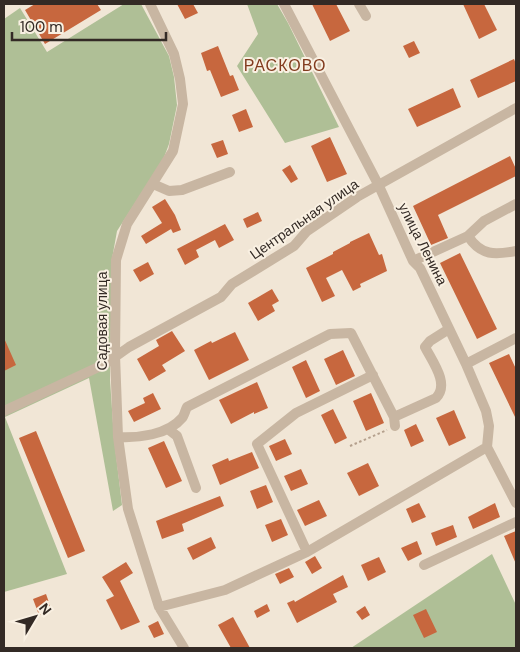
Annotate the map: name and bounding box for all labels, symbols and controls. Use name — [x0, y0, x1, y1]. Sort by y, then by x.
scale bar — [12, 10, 166, 42]
text: 100 m — [20, 17, 63, 37]
district label: РАСКОВО — [244, 55, 326, 76]
street label: Центральная улица — [246, 175, 362, 263]
street label: улица Ленина — [394, 200, 452, 288]
street label: Садовая улица — [93, 271, 111, 370]
north arrow — [10, 592, 60, 642]
text: N — [35, 599, 55, 619]

